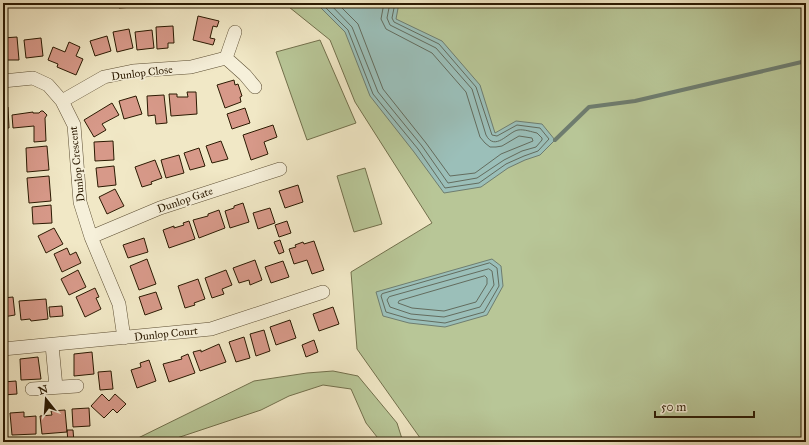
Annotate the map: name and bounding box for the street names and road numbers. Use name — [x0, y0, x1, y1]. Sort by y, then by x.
street label: Dunlop Close — [111, 63, 174, 83]
street label: Dunlop Crescent — [67, 125, 87, 203]
street label: Dunlop Gate — [155, 184, 215, 216]
street label: Dunlop Court — [134, 324, 199, 344]

